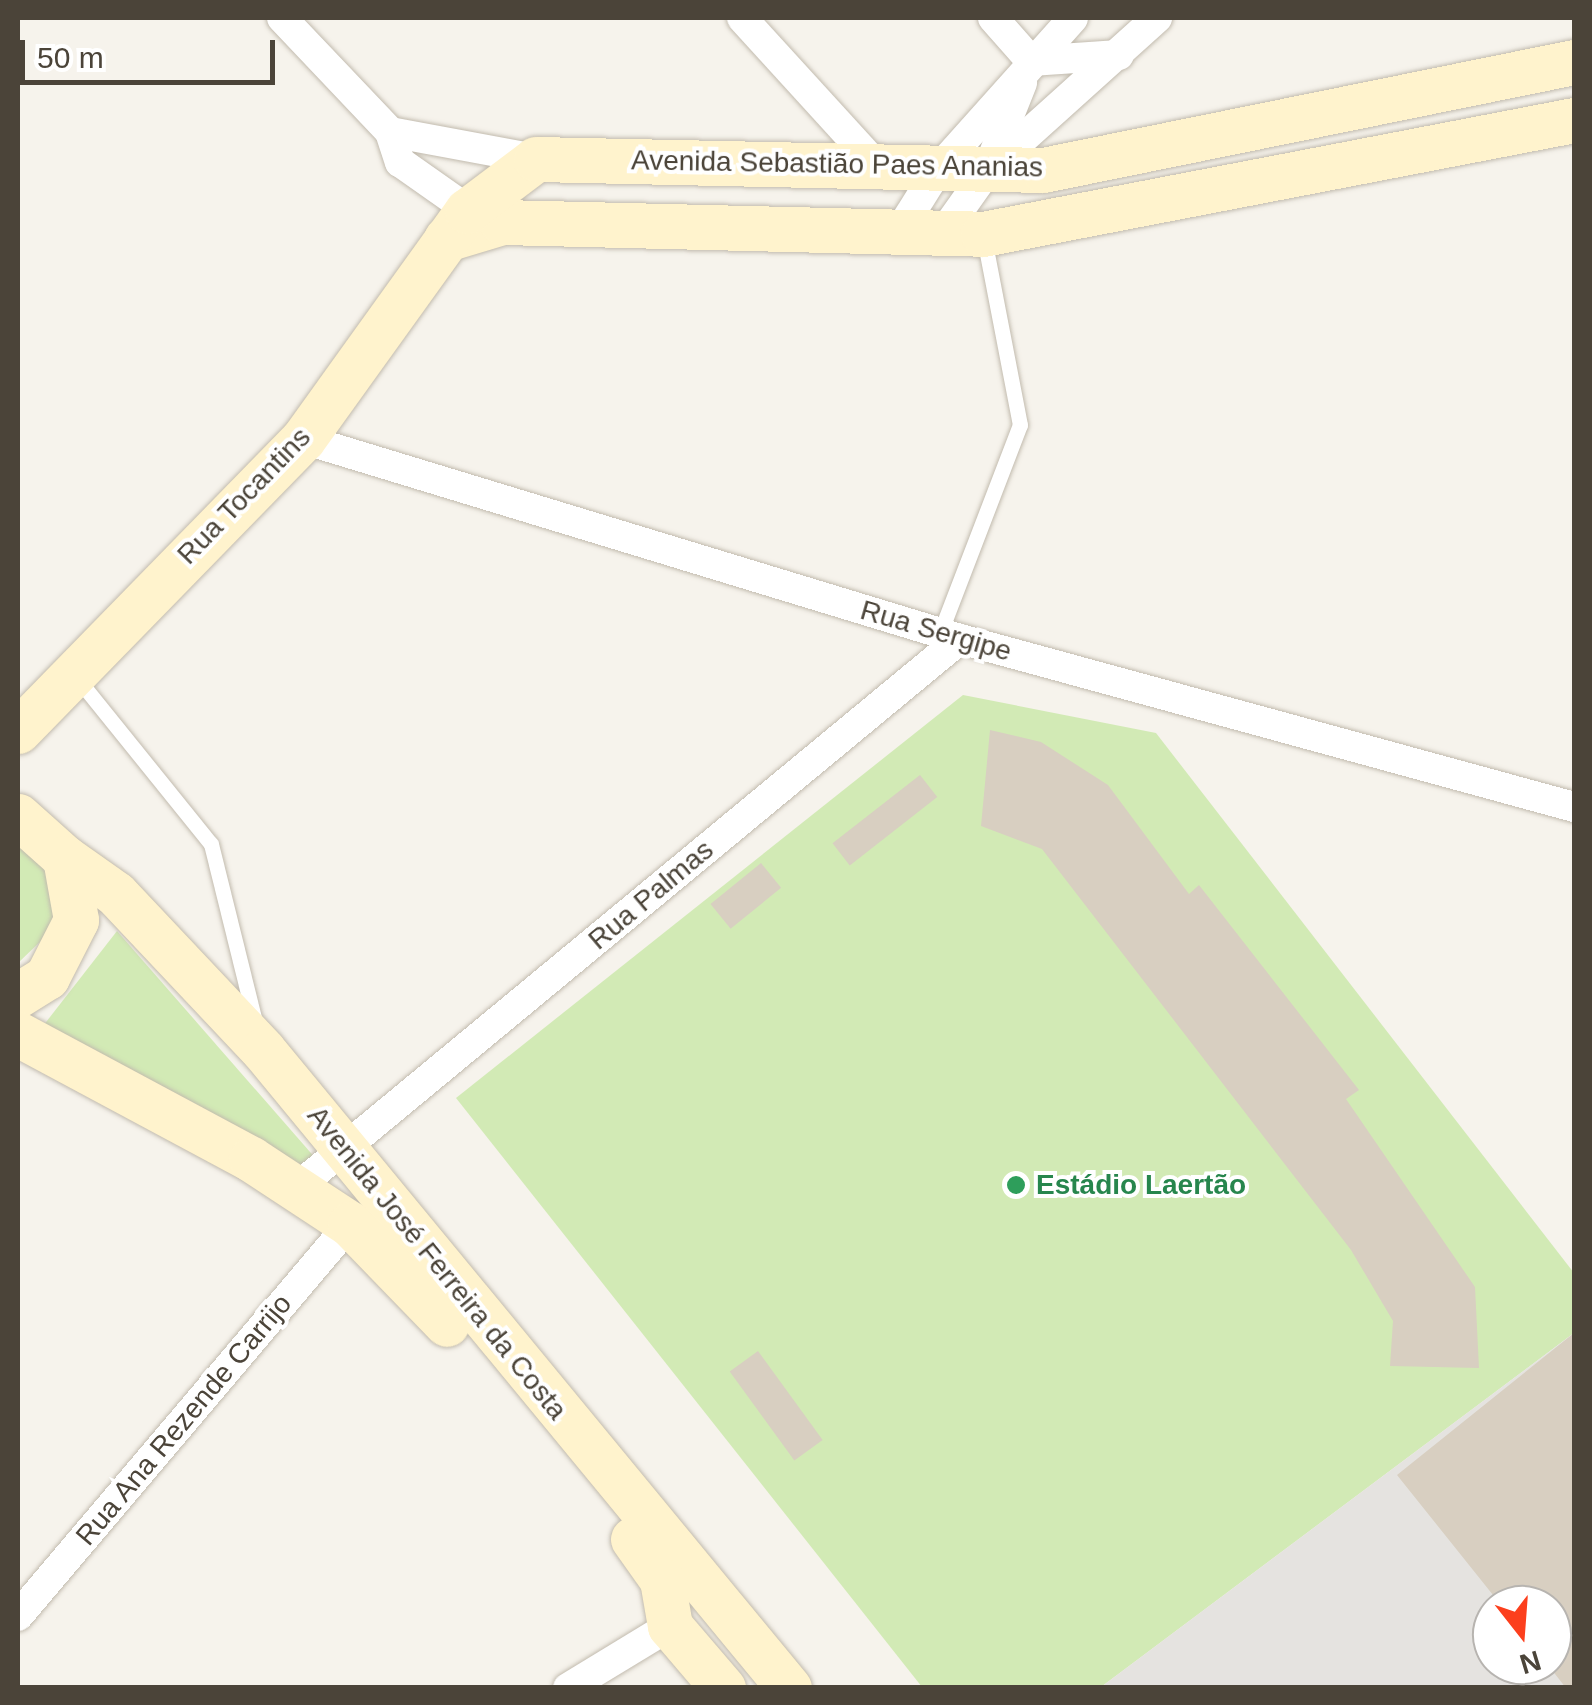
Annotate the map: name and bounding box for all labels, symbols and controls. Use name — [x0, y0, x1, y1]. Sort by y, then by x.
scale bar — [25, 20, 280, 82]
text: 50 m — [37, 41, 104, 74]
street label: Avenida Sebastião Paes Ananias — [630, 144, 1044, 184]
street label: Rua Tocantins — [170, 421, 318, 571]
street label: Rua Sergipe — [857, 593, 1015, 669]
street label: Rua Palmas — [582, 833, 720, 957]
street label: Avenida José Ferreira da Costa — [300, 1100, 574, 1426]
place label: Estádio Laertão — [1036, 1168, 1246, 1202]
marker: Estádio Laertão — [1005, 1174, 1027, 1196]
street label: Rua Ana Rezende Carrijo — [69, 1287, 299, 1553]
north arrow — [1472, 1585, 1572, 1685]
text: N — [1516, 1644, 1545, 1680]

